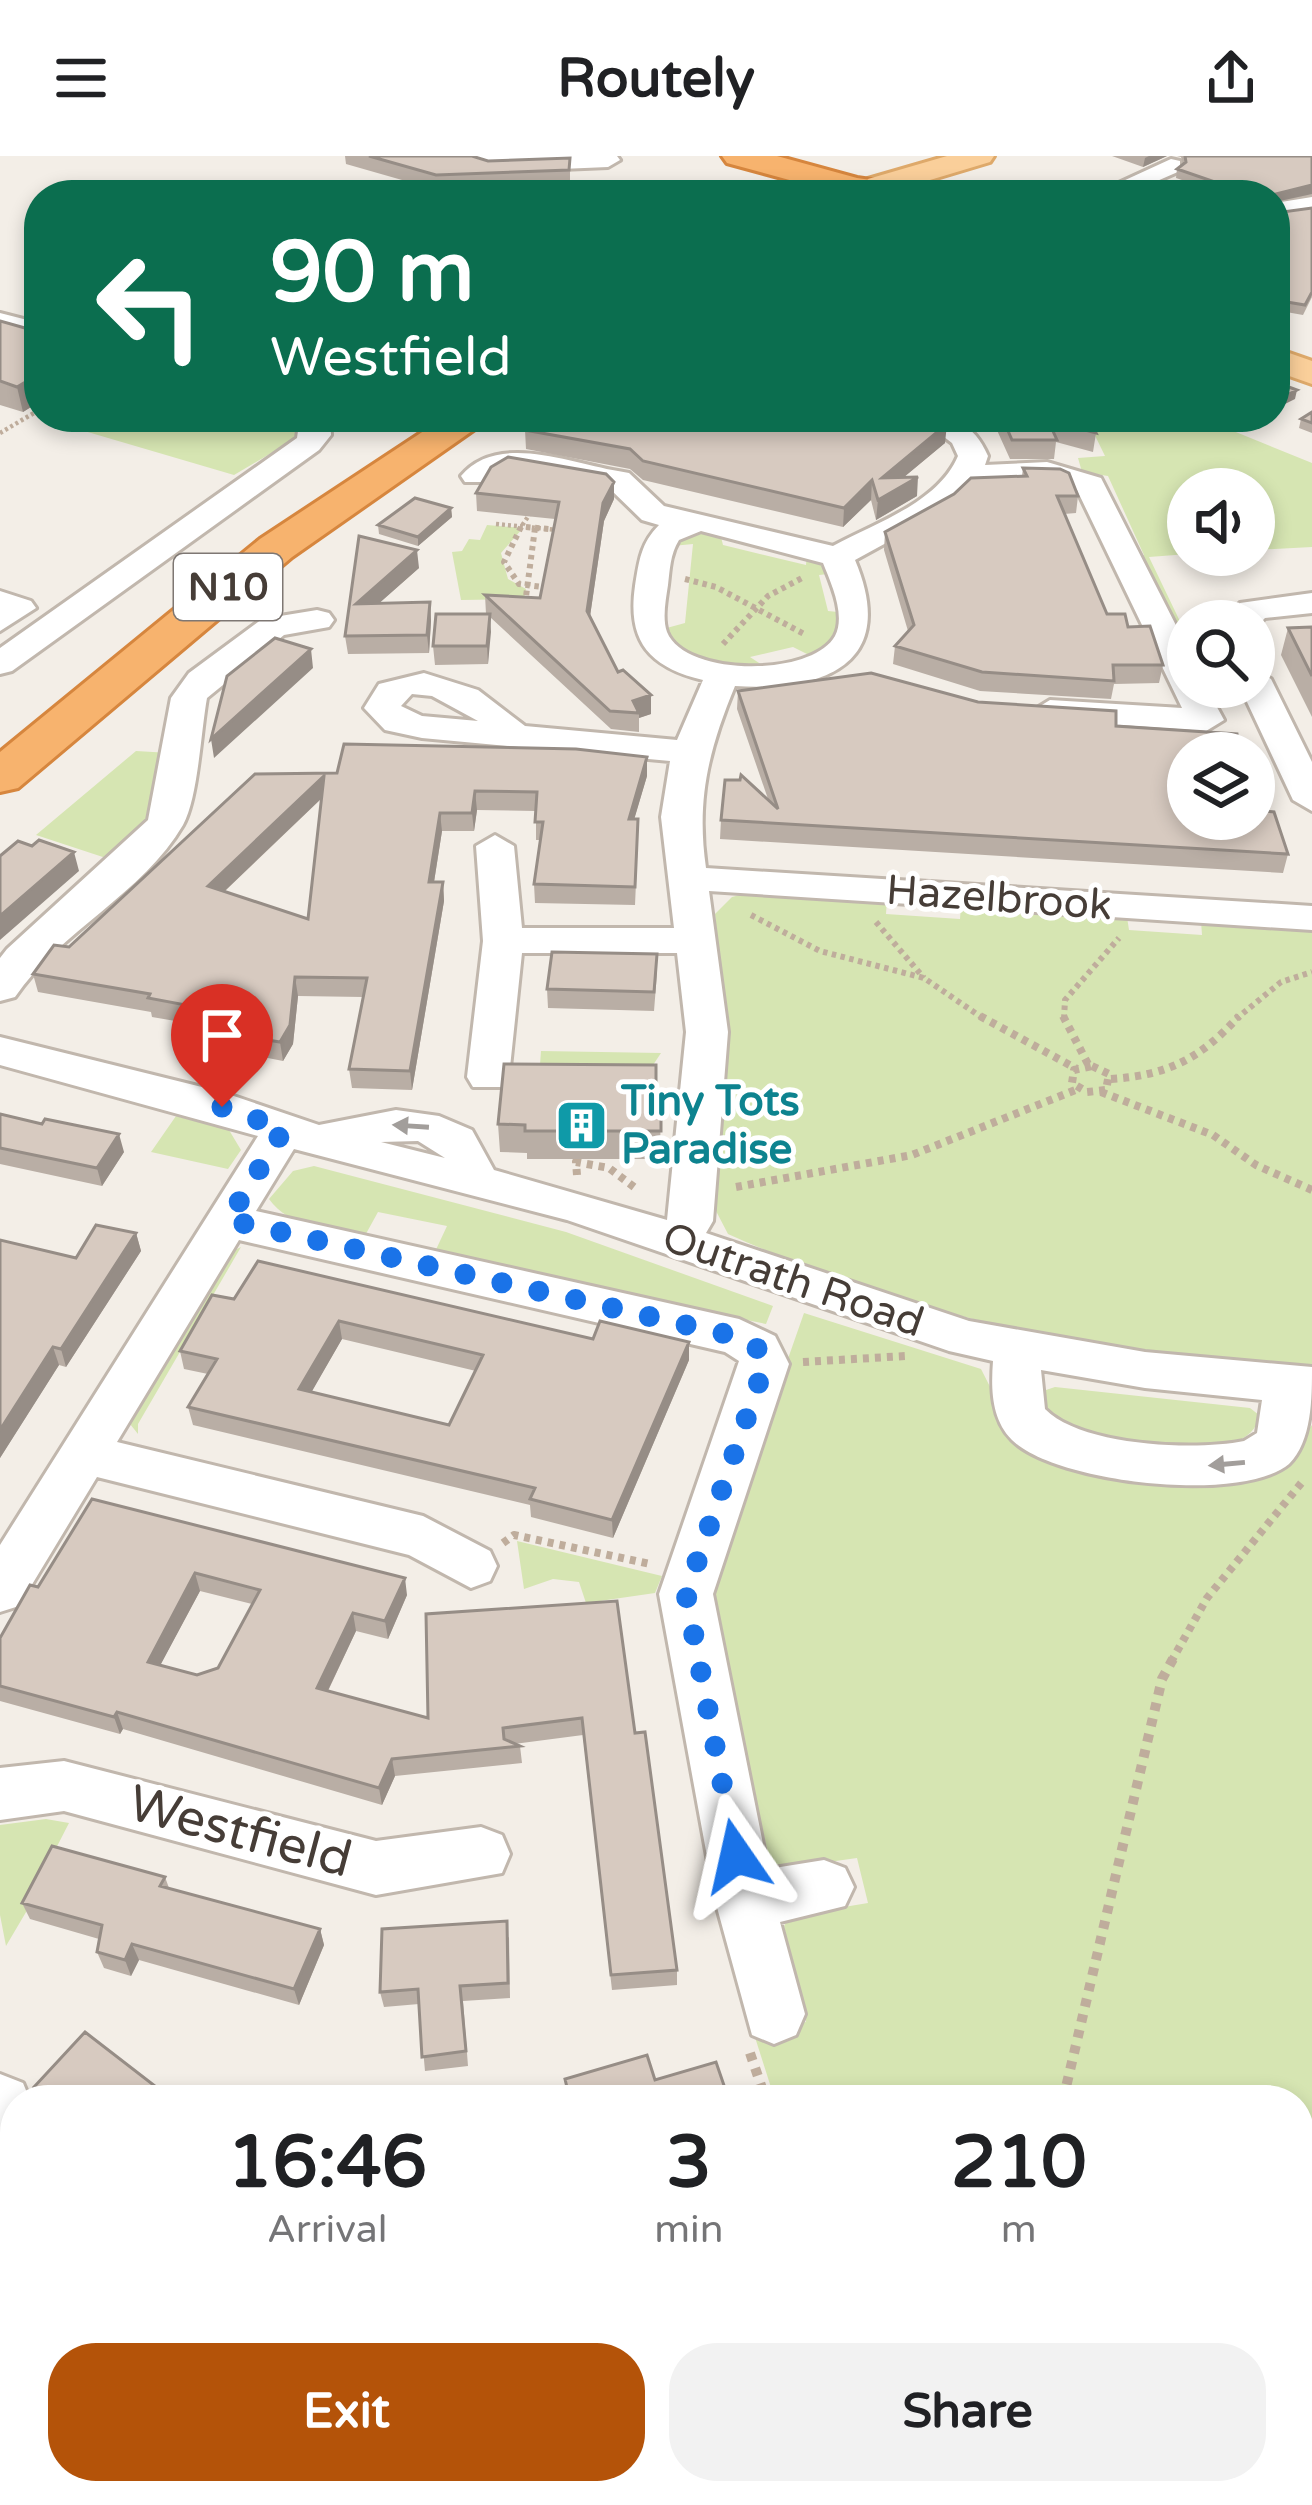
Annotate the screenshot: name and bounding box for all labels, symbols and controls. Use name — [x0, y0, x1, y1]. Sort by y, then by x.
icon: menu — [48, 45, 114, 111]
icon: share — [1198, 45, 1264, 111]
text: Routely — [557, 46, 755, 111]
text: 90 m — [270, 223, 474, 324]
icon: left — [72, 228, 228, 384]
text: Westfield — [270, 325, 512, 390]
map controls — [1167, 468, 1275, 840]
button: sound — [1167, 468, 1275, 576]
road number: N10 — [174, 554, 282, 620]
button: search — [1167, 600, 1275, 708]
button: layers — [1167, 732, 1275, 840]
street label: Hazelbrook — [884, 865, 1114, 931]
pin — [171, 984, 273, 1107]
icon: arrive — [189, 1002, 255, 1068]
place label: Tiny Tots Paradise — [620, 1076, 800, 1175]
building icon: Tiny Tots Paradise — [554, 1097, 610, 1153]
one-way arrow — [392, 1117, 430, 1136]
street label: Outrath Road — [656, 1212, 930, 1348]
one-way arrow — [1208, 1454, 1245, 1473]
street label: Westfield — [122, 1773, 358, 1891]
position arrow — [673, 1793, 799, 1919]
text: 16:46 — [227, 2120, 427, 2207]
text: 3 — [666, 2120, 712, 2207]
text: 210 — [951, 2120, 1087, 2207]
text: Arrival — [267, 2206, 387, 2253]
text: min — [654, 2206, 724, 2253]
text: m — [1001, 2206, 1037, 2253]
button: Exit — [48, 2343, 645, 2481]
button: Share — [669, 2343, 1266, 2481]

